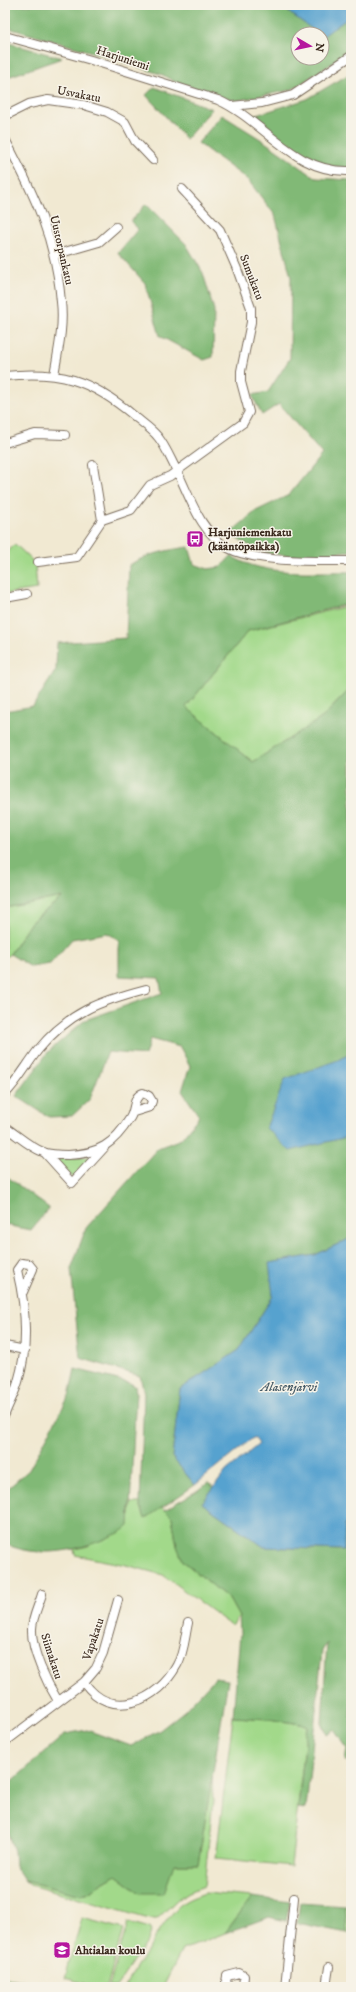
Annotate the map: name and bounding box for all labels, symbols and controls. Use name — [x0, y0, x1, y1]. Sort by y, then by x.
north arrow — [290, 26, 330, 66]
text: N — [311, 42, 327, 53]
street label: Harjuniemi — [94, 43, 151, 74]
street label: Usvakatu — [56, 83, 102, 106]
street label: Uustorpankatu — [46, 214, 77, 287]
street label: Sumukatu — [236, 252, 267, 302]
place label: Harjuniemenkatu (kääntöpaikka) — [208, 525, 292, 554]
bus stop icon: Harjuniemenkatu (kääntöpaikka) — [185, 529, 205, 549]
water label: Alasenjärvi — [259, 1379, 319, 1395]
street label: Vapakatu — [79, 1616, 108, 1663]
street label: Siimakatu — [37, 1631, 66, 1681]
school or university icon: Ahtialan koulu — [52, 1940, 72, 1960]
place label: Ahtialan koulu — [74, 1943, 145, 1958]

